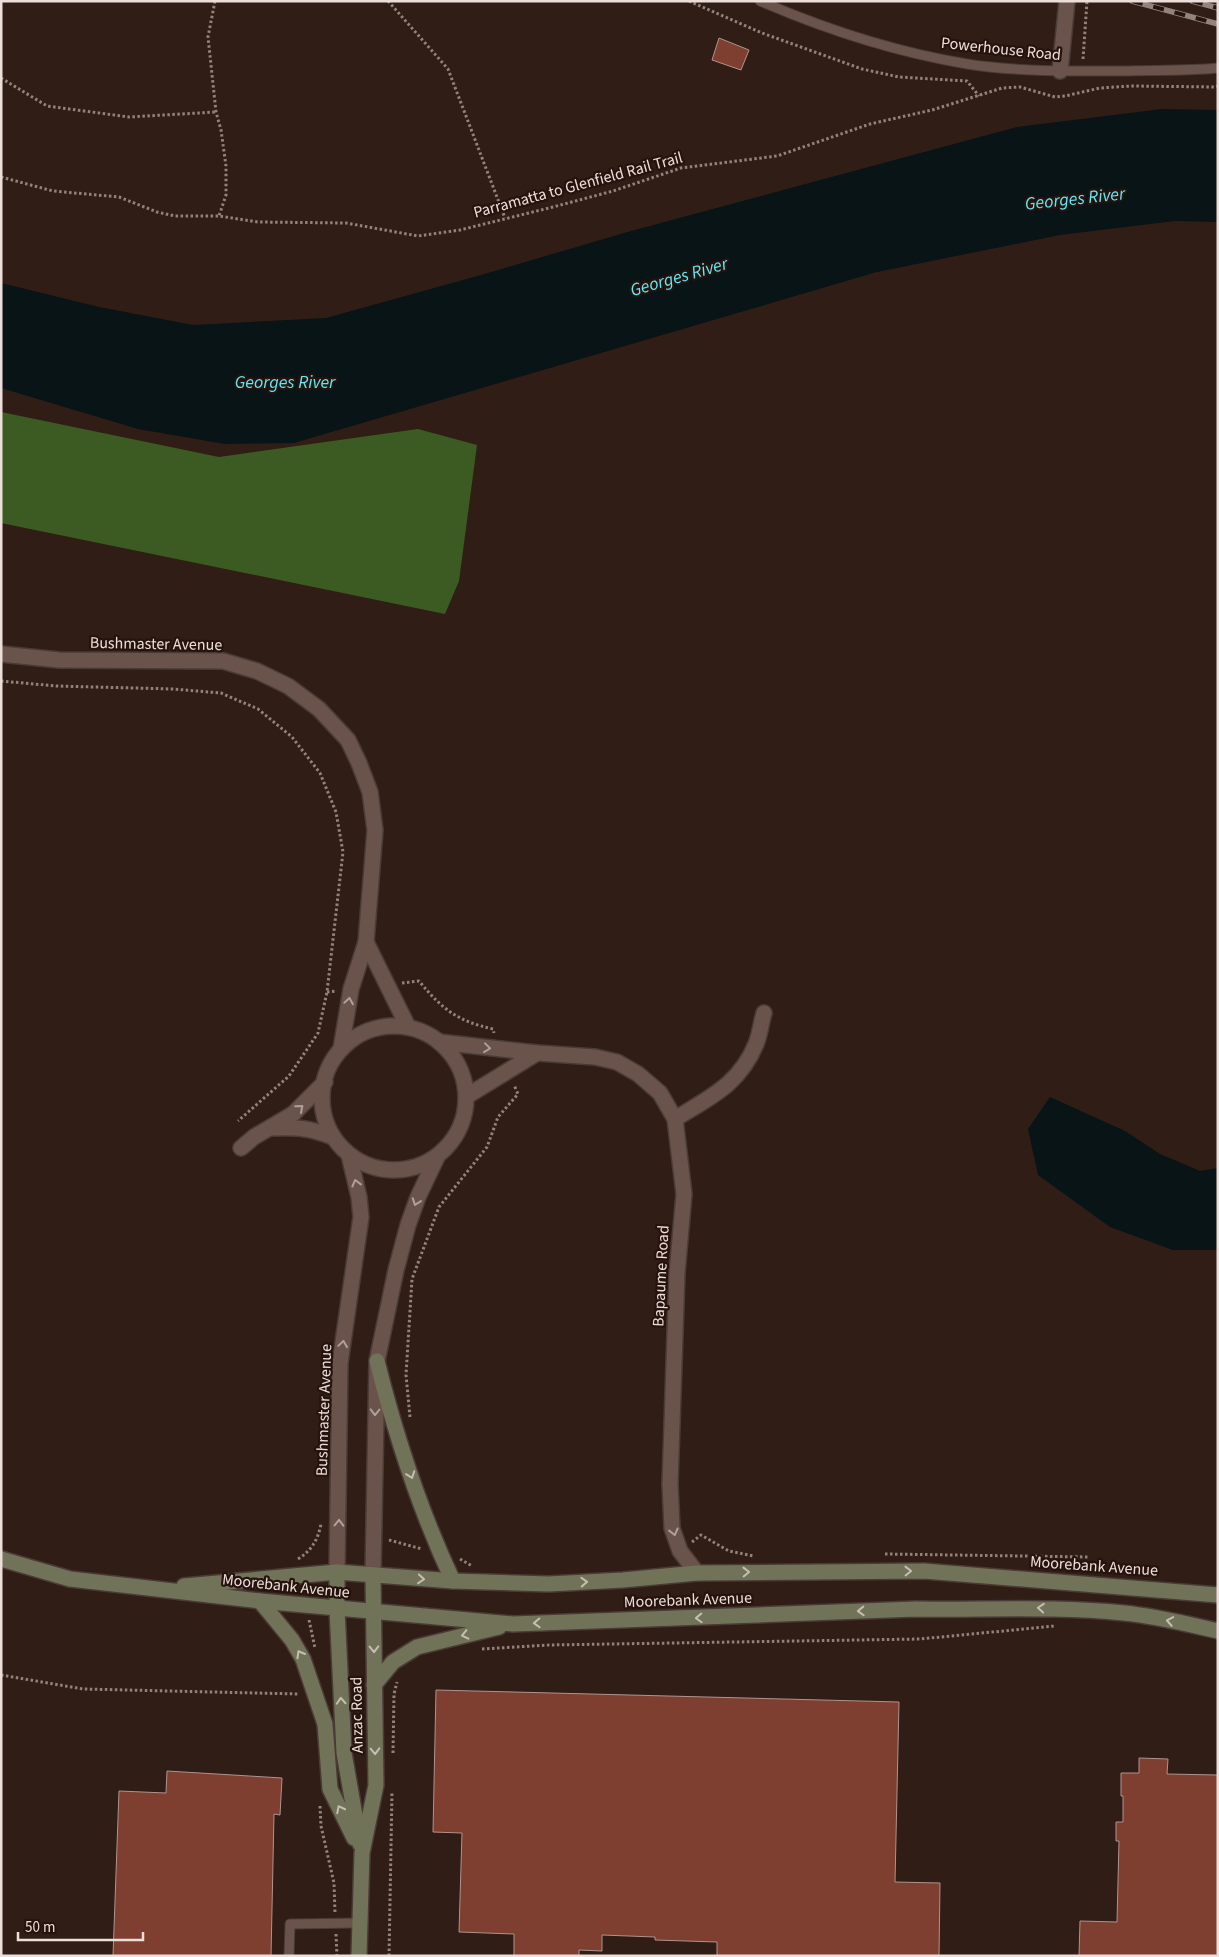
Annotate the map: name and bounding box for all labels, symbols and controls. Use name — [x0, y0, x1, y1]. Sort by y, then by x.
street label: Powerhouse Road — [940, 32, 1062, 66]
street label: Parramatta to Glenfield Rail Trail — [471, 146, 685, 224]
water label: Georges River — [1024, 181, 1127, 217]
water label: Georges River — [627, 251, 732, 303]
water label: Georges River — [235, 370, 336, 395]
street label: Bushmaster Avenue — [90, 632, 222, 656]
one-way arrow — [343, 996, 354, 1004]
one-way arrow — [484, 1042, 492, 1053]
one-way arrow — [294, 1105, 303, 1113]
one-way arrow — [351, 1178, 362, 1187]
one-way arrow — [412, 1197, 422, 1205]
street label: Bapaume Road — [647, 1225, 675, 1327]
one-way arrow — [337, 1339, 348, 1347]
street label: Bushmaster Avenue — [311, 1343, 337, 1477]
one-way arrow — [370, 1408, 380, 1416]
one-way arrow — [405, 1470, 415, 1479]
one-way arrow — [334, 1519, 344, 1527]
one-way arrow — [668, 1527, 679, 1536]
street label: Moorebank Avenue — [1029, 1551, 1159, 1581]
one-way arrow — [904, 1566, 912, 1576]
one-way arrow — [742, 1567, 750, 1578]
street label: Moorebank Avenue — [221, 1568, 351, 1604]
one-way arrow — [418, 1573, 426, 1584]
one-way arrow — [580, 1577, 588, 1587]
street label: Moorebank Avenue — [624, 1587, 752, 1613]
one-way arrow — [1037, 1603, 1045, 1614]
one-way arrow — [857, 1606, 865, 1617]
one-way arrow — [695, 1612, 703, 1623]
one-way arrow — [1166, 1616, 1174, 1626]
one-way arrow — [532, 1618, 540, 1629]
one-way arrow — [461, 1629, 470, 1640]
one-way arrow — [369, 1645, 379, 1653]
one-way arrow — [296, 1650, 306, 1659]
street label: Anzac Road — [345, 1676, 369, 1754]
one-way arrow — [336, 1696, 347, 1704]
one-way arrow — [370, 1748, 380, 1755]
one-way arrow — [336, 1805, 346, 1814]
scale bar — [18, 1910, 142, 1942]
text: 50 m — [25, 1917, 55, 1938]

